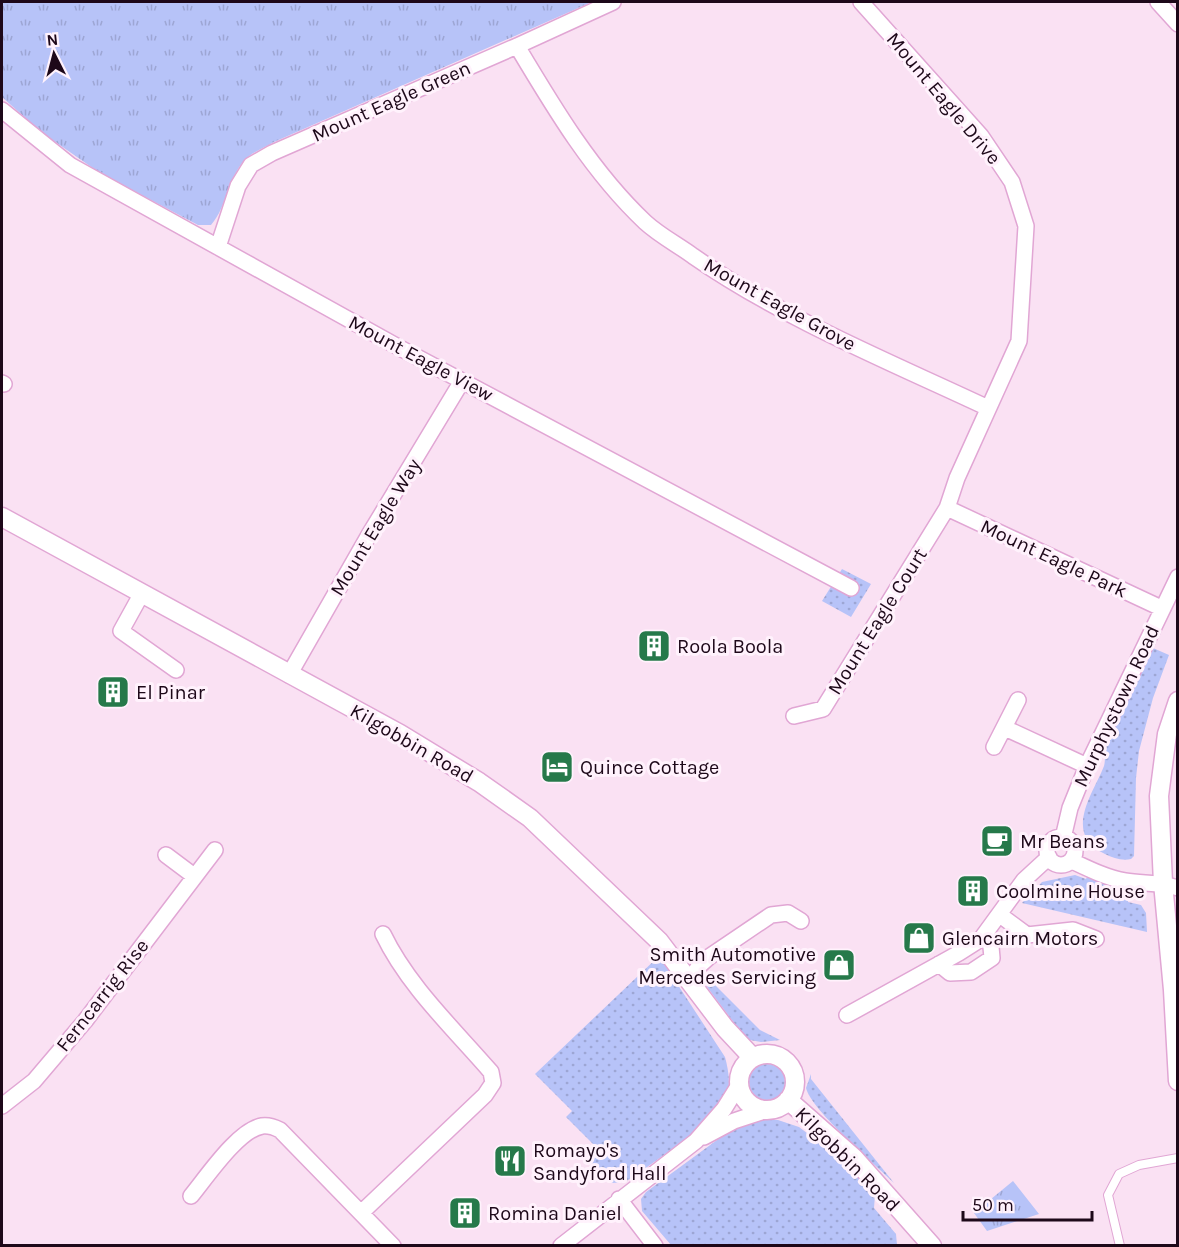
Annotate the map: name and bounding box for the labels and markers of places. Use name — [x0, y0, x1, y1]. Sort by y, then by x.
building icon: Roola Boola — [636, 628, 672, 664]
place label: Roola Boola — [677, 635, 783, 658]
building icon: El Pinar — [95, 674, 131, 710]
place label: El Pinar — [136, 681, 206, 704]
hotel icon: Quince Cottage — [539, 749, 575, 785]
place label: Quince Cottage — [580, 756, 719, 779]
cafe icon: Mr Beans — [979, 823, 1015, 859]
place label: Mr Beans — [1020, 830, 1105, 853]
building icon: Coolmine House — [955, 873, 991, 909]
place label: Coolmine House — [996, 880, 1145, 903]
shop icon: Glencairn Motors — [901, 920, 937, 956]
place label: Glencairn Motors — [942, 927, 1098, 950]
place label: Smith Automotive Mercedes Servicing — [638, 943, 816, 989]
shop icon: Smith Automotive Mercedes Servicing — [821, 947, 857, 983]
place label: Romayo's Sandyford Hall — [533, 1139, 667, 1185]
restaurant icon: Romayo's Sandyford Hall — [492, 1143, 528, 1179]
building icon: Romina Daniel — [447, 1195, 483, 1231]
place label: Romina Daniel — [488, 1202, 622, 1225]

